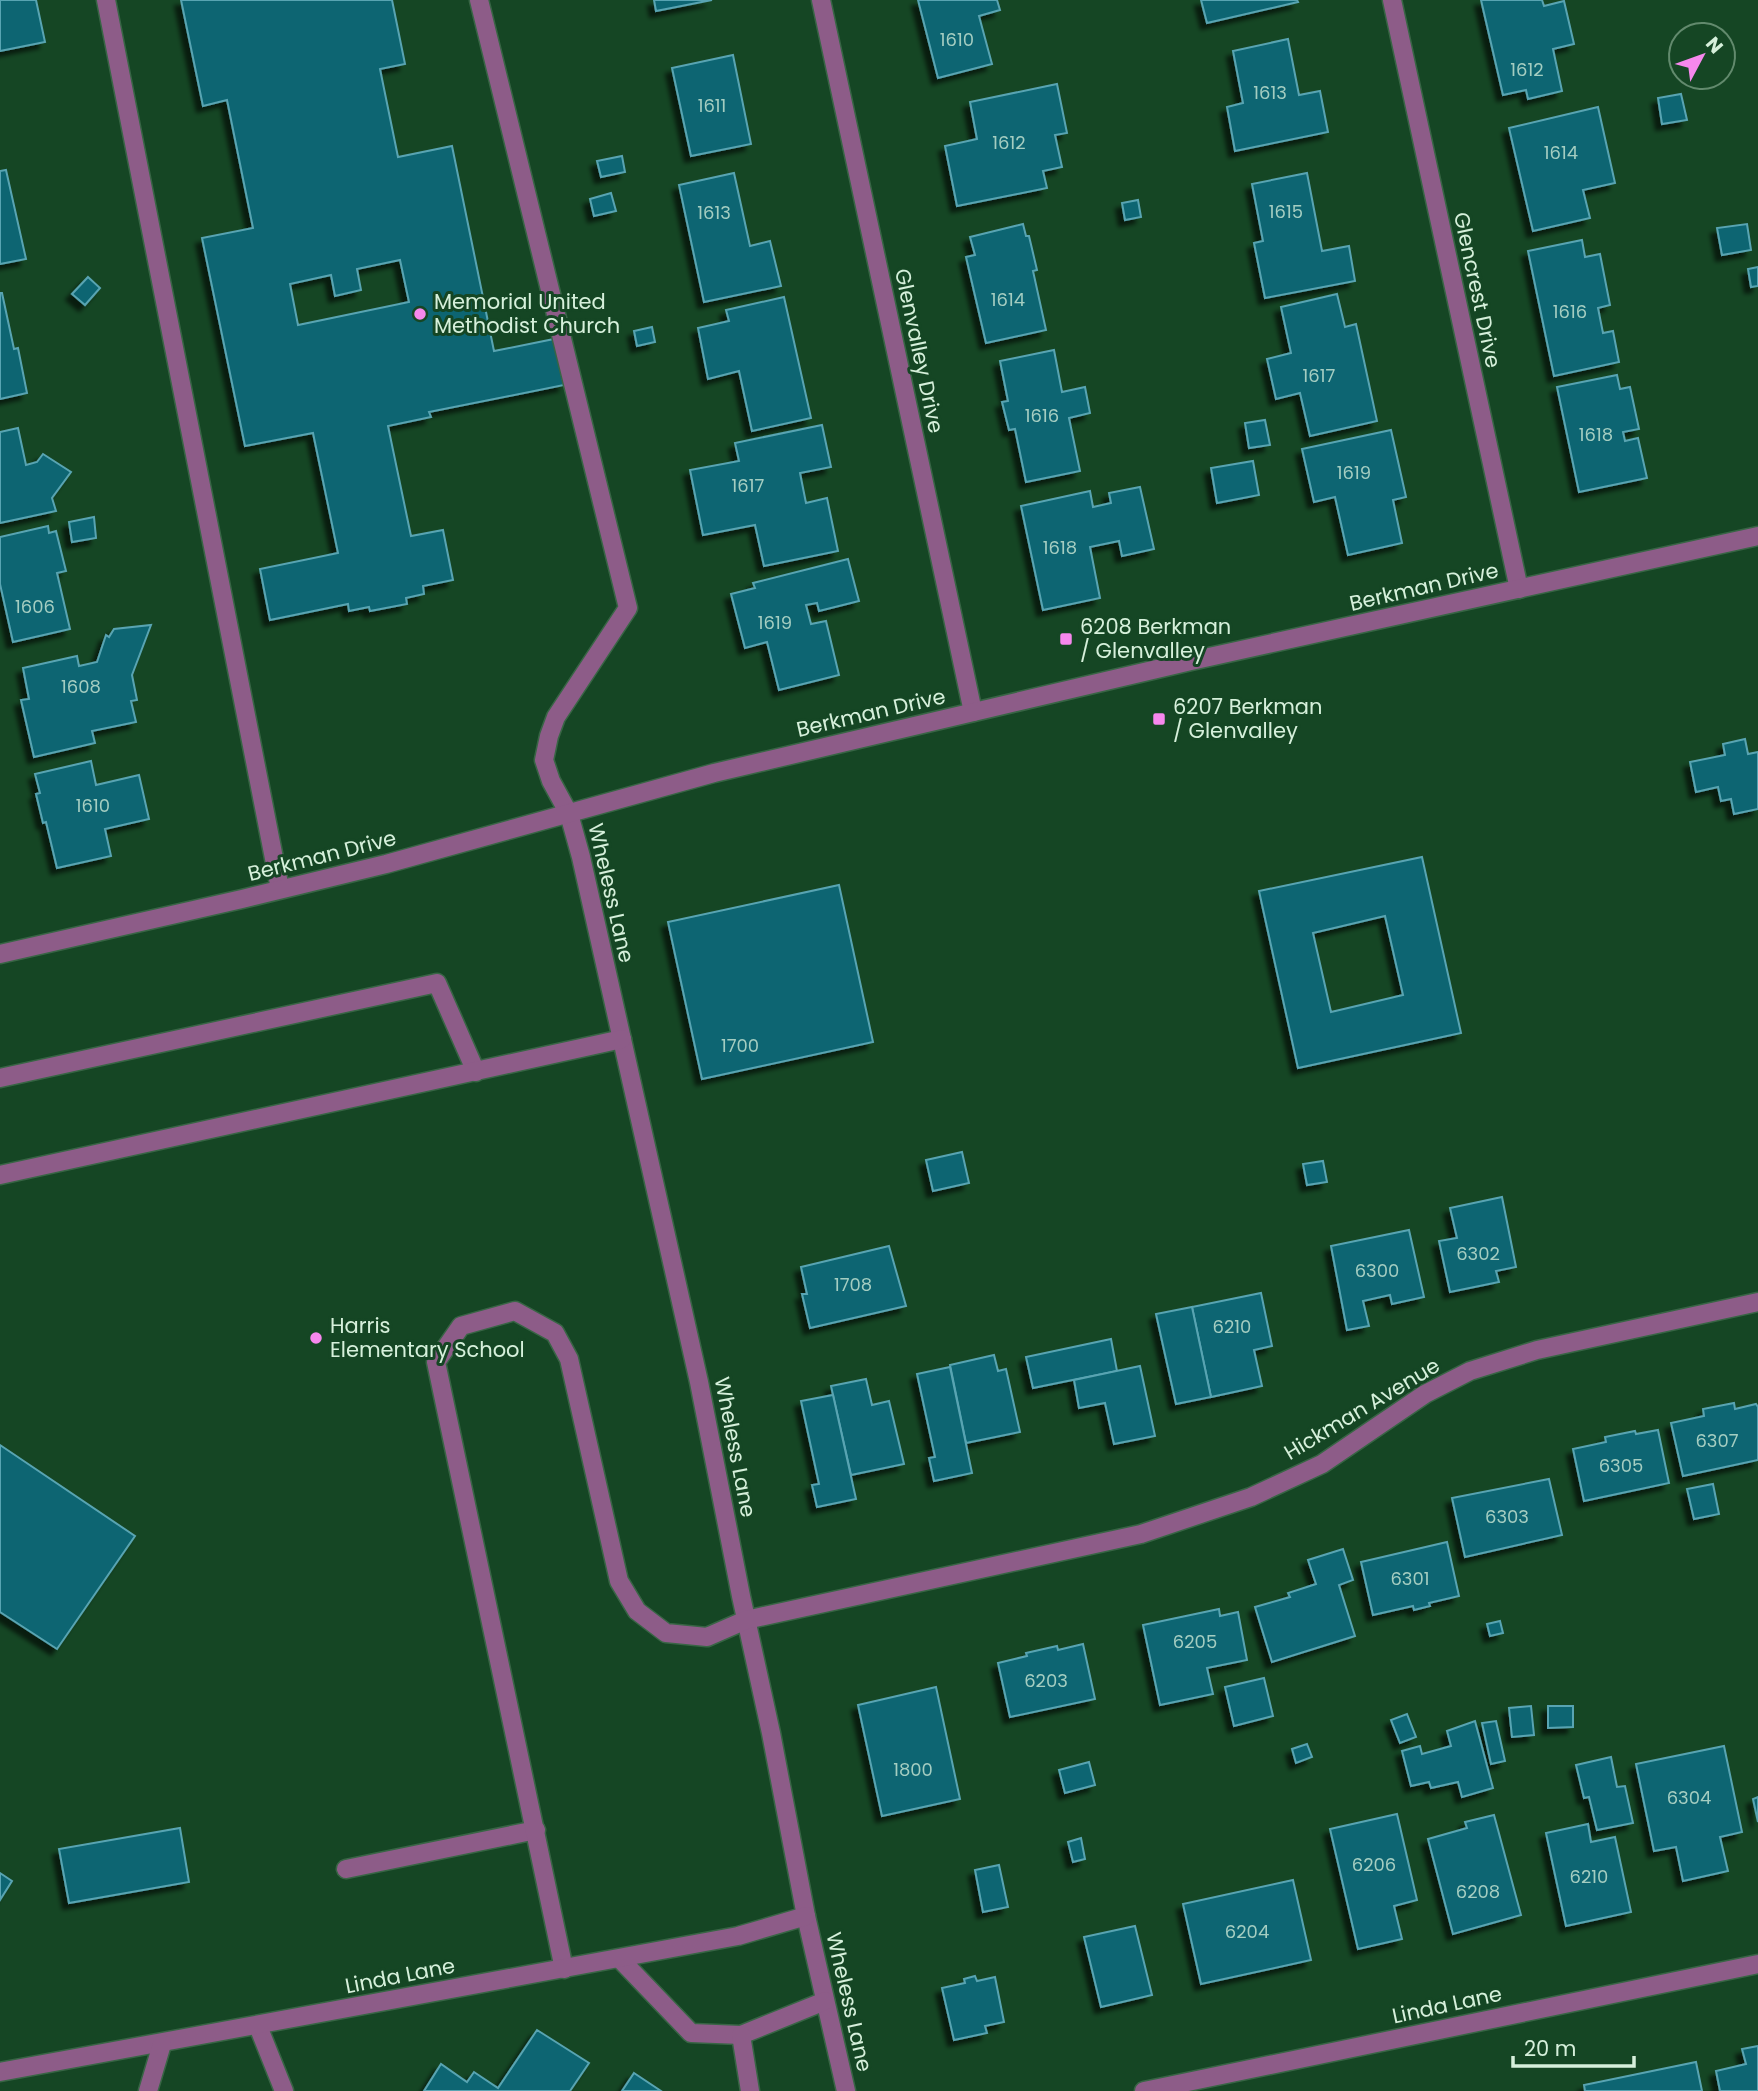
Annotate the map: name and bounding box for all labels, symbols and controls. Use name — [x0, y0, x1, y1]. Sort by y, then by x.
north arrow — [1667, 21, 1737, 91]
house number: 1610 — [940, 27, 974, 52]
text: N — [1700, 31, 1729, 59]
house number: 1612 — [1510, 57, 1544, 82]
house number: 1613 — [1253, 80, 1287, 105]
house number: 1611 — [698, 93, 726, 118]
house number: 1612 — [992, 130, 1026, 155]
house number: 1614 — [1544, 140, 1578, 165]
house number: 1615 — [1269, 199, 1303, 224]
house number: 1613 — [697, 200, 731, 225]
street label: Glencrest Drive — [1447, 209, 1508, 370]
street label: Glenvalley Drive — [888, 266, 951, 436]
place label: Memorial United Methodist Church — [434, 287, 620, 340]
house number: 1614 — [991, 287, 1025, 312]
house number: 1616 — [1553, 299, 1587, 324]
marker: Memorial United Methodist Church — [412, 306, 428, 322]
house number: 1617 — [1303, 363, 1336, 388]
house number: 1616 — [1025, 403, 1059, 428]
house number: 1618 — [1579, 422, 1613, 447]
house number: 1619 — [1337, 460, 1371, 485]
house number: 1617 — [732, 473, 765, 498]
house number: 1618 — [1043, 535, 1077, 560]
street label: Berkman Drive — [1347, 555, 1501, 618]
house number: 1606 — [15, 594, 55, 619]
house number: 1619 — [758, 610, 792, 635]
place label: 6208 Berkman / Glenvalley — [1080, 612, 1231, 665]
marker: 6208 Berkman / Glenvalley — [1058, 631, 1074, 647]
house number: 1608 — [61, 674, 101, 699]
street label: Berkman Drive — [794, 681, 948, 744]
place label: 6207 Berkman / Glenvalley — [1173, 692, 1322, 745]
marker: 6207 Berkman / Glenvalley — [1151, 711, 1167, 727]
house number: 1610 — [76, 793, 110, 818]
street label: Wheless Lane — [581, 820, 642, 966]
street label: Berkman Drive — [245, 823, 399, 888]
house number: 1700 — [721, 1033, 759, 1058]
house number: 6302 — [1456, 1241, 1500, 1266]
house number: 6300 — [1355, 1258, 1399, 1283]
house number: 1708 — [834, 1272, 872, 1297]
place label: Harris Elementary School — [330, 1311, 525, 1364]
house number: 6210 — [1213, 1314, 1251, 1339]
marker: Harris Elementary School — [308, 1330, 324, 1346]
street label: Hickman Avenue — [1278, 1351, 1445, 1467]
street label: Wheless Lane — [708, 1374, 763, 1520]
house number: 6307 — [1695, 1428, 1739, 1453]
house number: 6305 — [1599, 1453, 1643, 1478]
house number: 6303 — [1485, 1504, 1529, 1529]
house number: 6301 — [1390, 1566, 1430, 1591]
house number: 6205 — [1173, 1629, 1217, 1654]
house number: 6203 — [1024, 1668, 1068, 1693]
house number: 1800 — [893, 1757, 933, 1782]
house number: 6304 — [1667, 1785, 1711, 1810]
house number: 6206 — [1352, 1852, 1396, 1877]
house number: 6210 — [1570, 1864, 1608, 1889]
house number: 6208 — [1456, 1879, 1500, 1904]
house number: 6204 — [1225, 1919, 1269, 1944]
street label: Wheless Lane — [819, 1929, 880, 2075]
street label: Linda Lane — [342, 1951, 457, 2000]
street label: Linda Lane — [1389, 1979, 1504, 2030]
scale bar — [1513, 2024, 1634, 2068]
text: 20 m — [1524, 2034, 1577, 2063]

